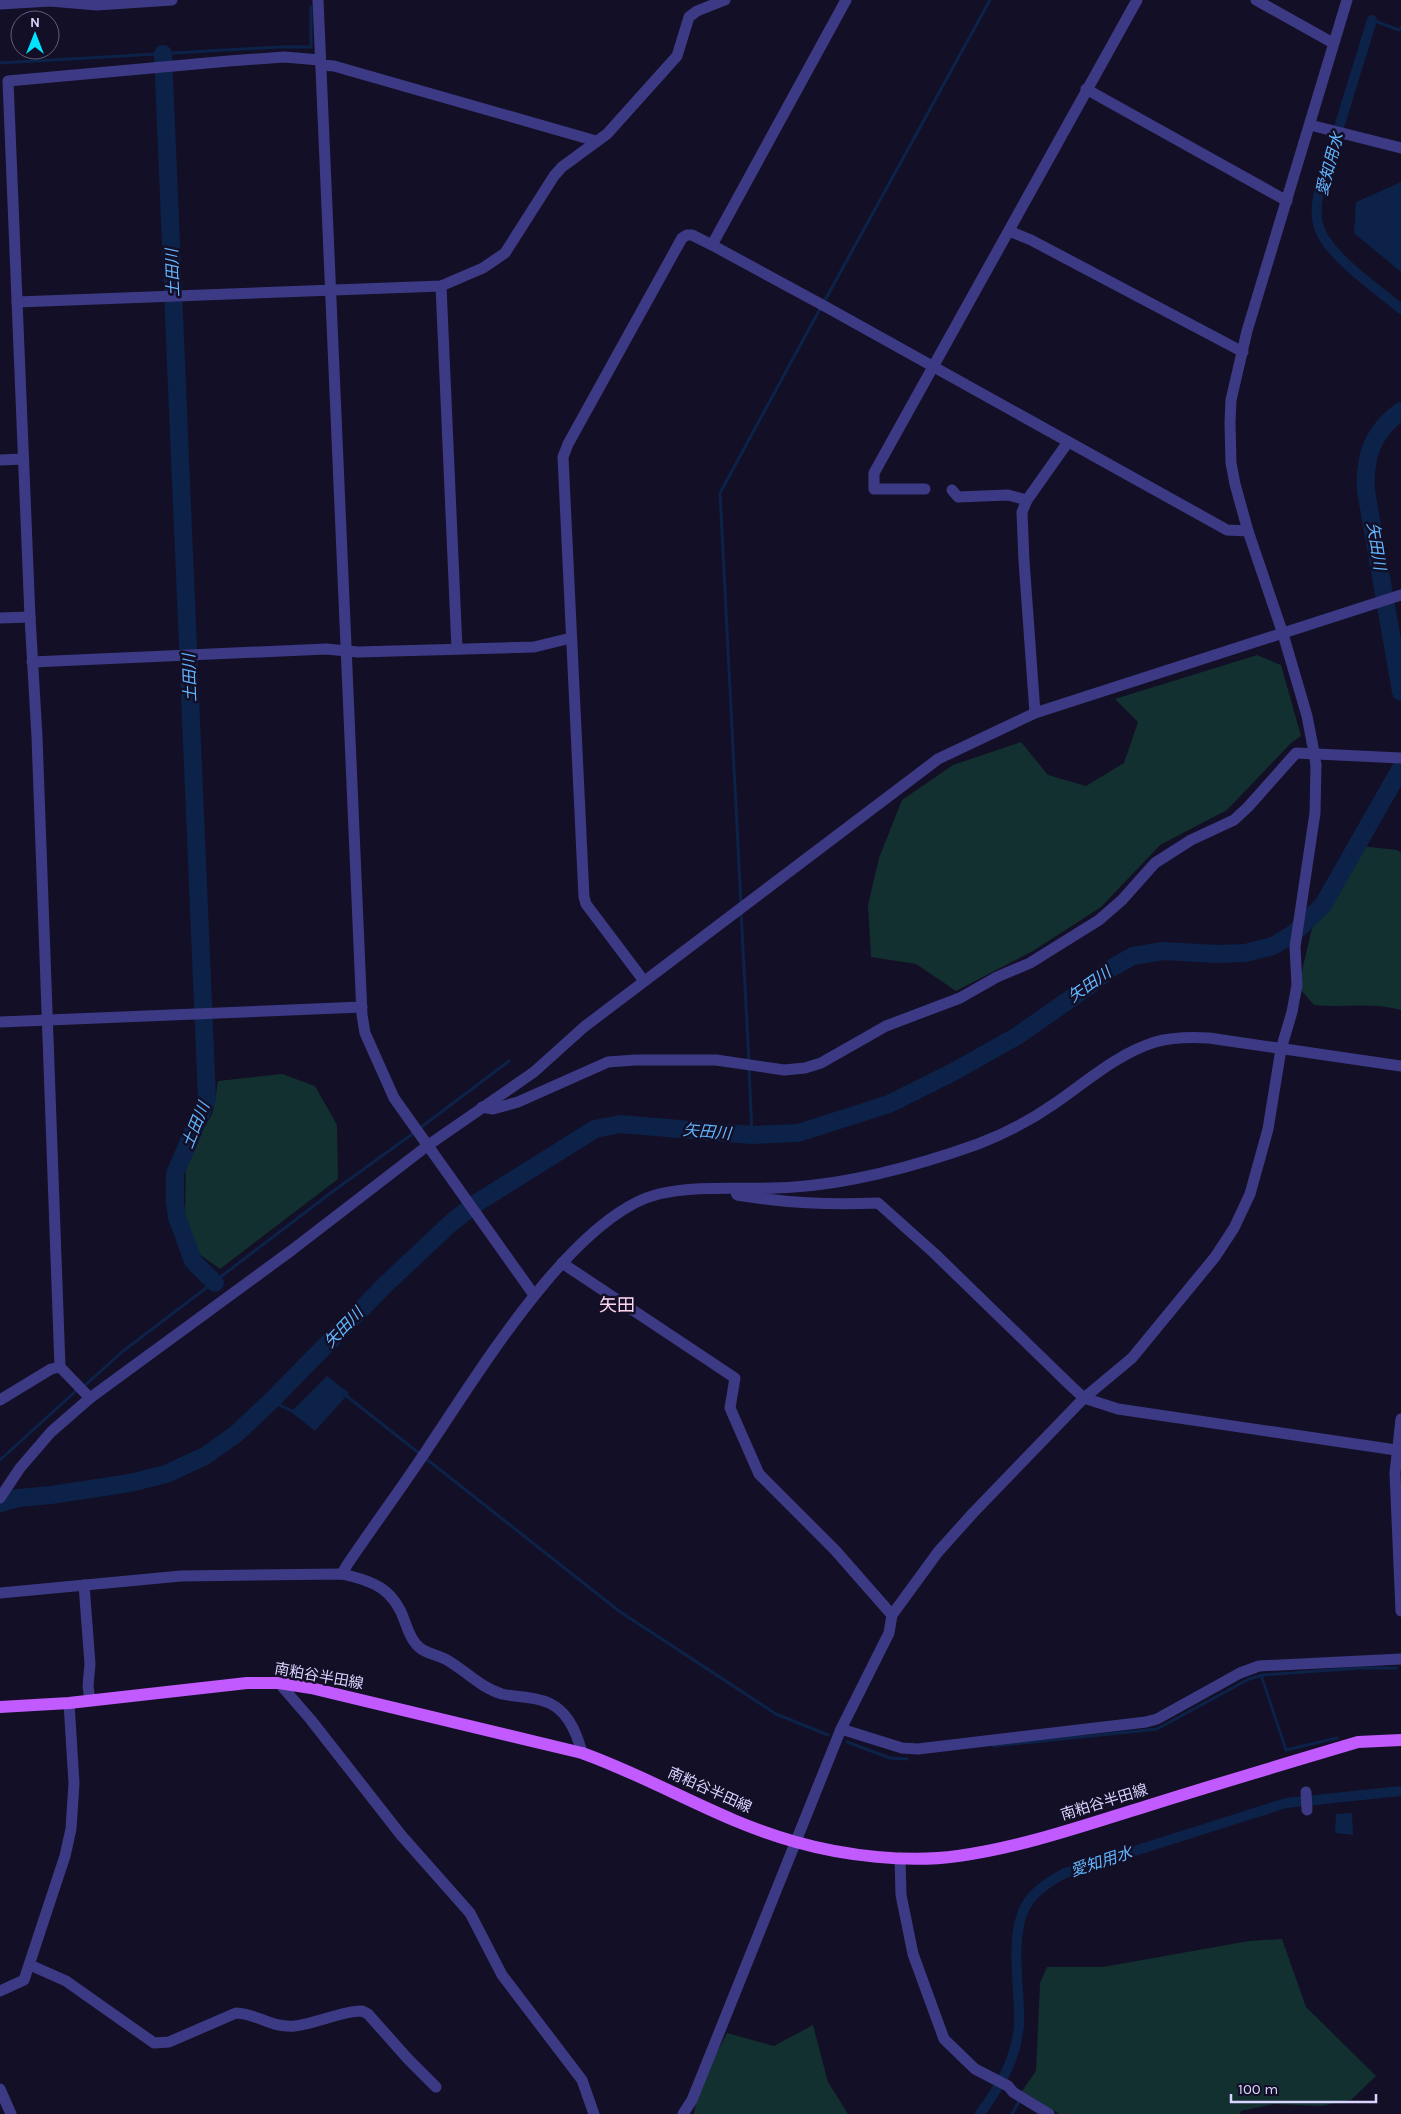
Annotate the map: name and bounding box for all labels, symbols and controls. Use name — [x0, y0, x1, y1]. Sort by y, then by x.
north arrow — [10, 10, 60, 60]
text: N — [30, 14, 40, 31]
water label: 愛知用水 — [1312, 129, 1347, 198]
water label: 土田川 — [162, 247, 183, 297]
water label: 矢田川 — [1363, 521, 1390, 573]
water label: 土田川 — [179, 652, 200, 702]
water label: 矢田川 — [1064, 962, 1116, 1006]
water label: 土田川 — [178, 1098, 214, 1151]
water label: 矢田川 — [682, 1120, 734, 1143]
district label: 矢田 — [599, 1294, 635, 1316]
water label: 矢田川 — [320, 1302, 368, 1351]
street label: 南粕谷半田線 — [273, 1659, 365, 1693]
street label: 南粕谷半田線 — [665, 1763, 755, 1817]
street label: 南粕谷半田線 — [1058, 1780, 1150, 1824]
water label: 愛知用水 — [1068, 1842, 1136, 1880]
scale bar — [1231, 2072, 1376, 2104]
text: 100 m — [1238, 2080, 1278, 2098]

